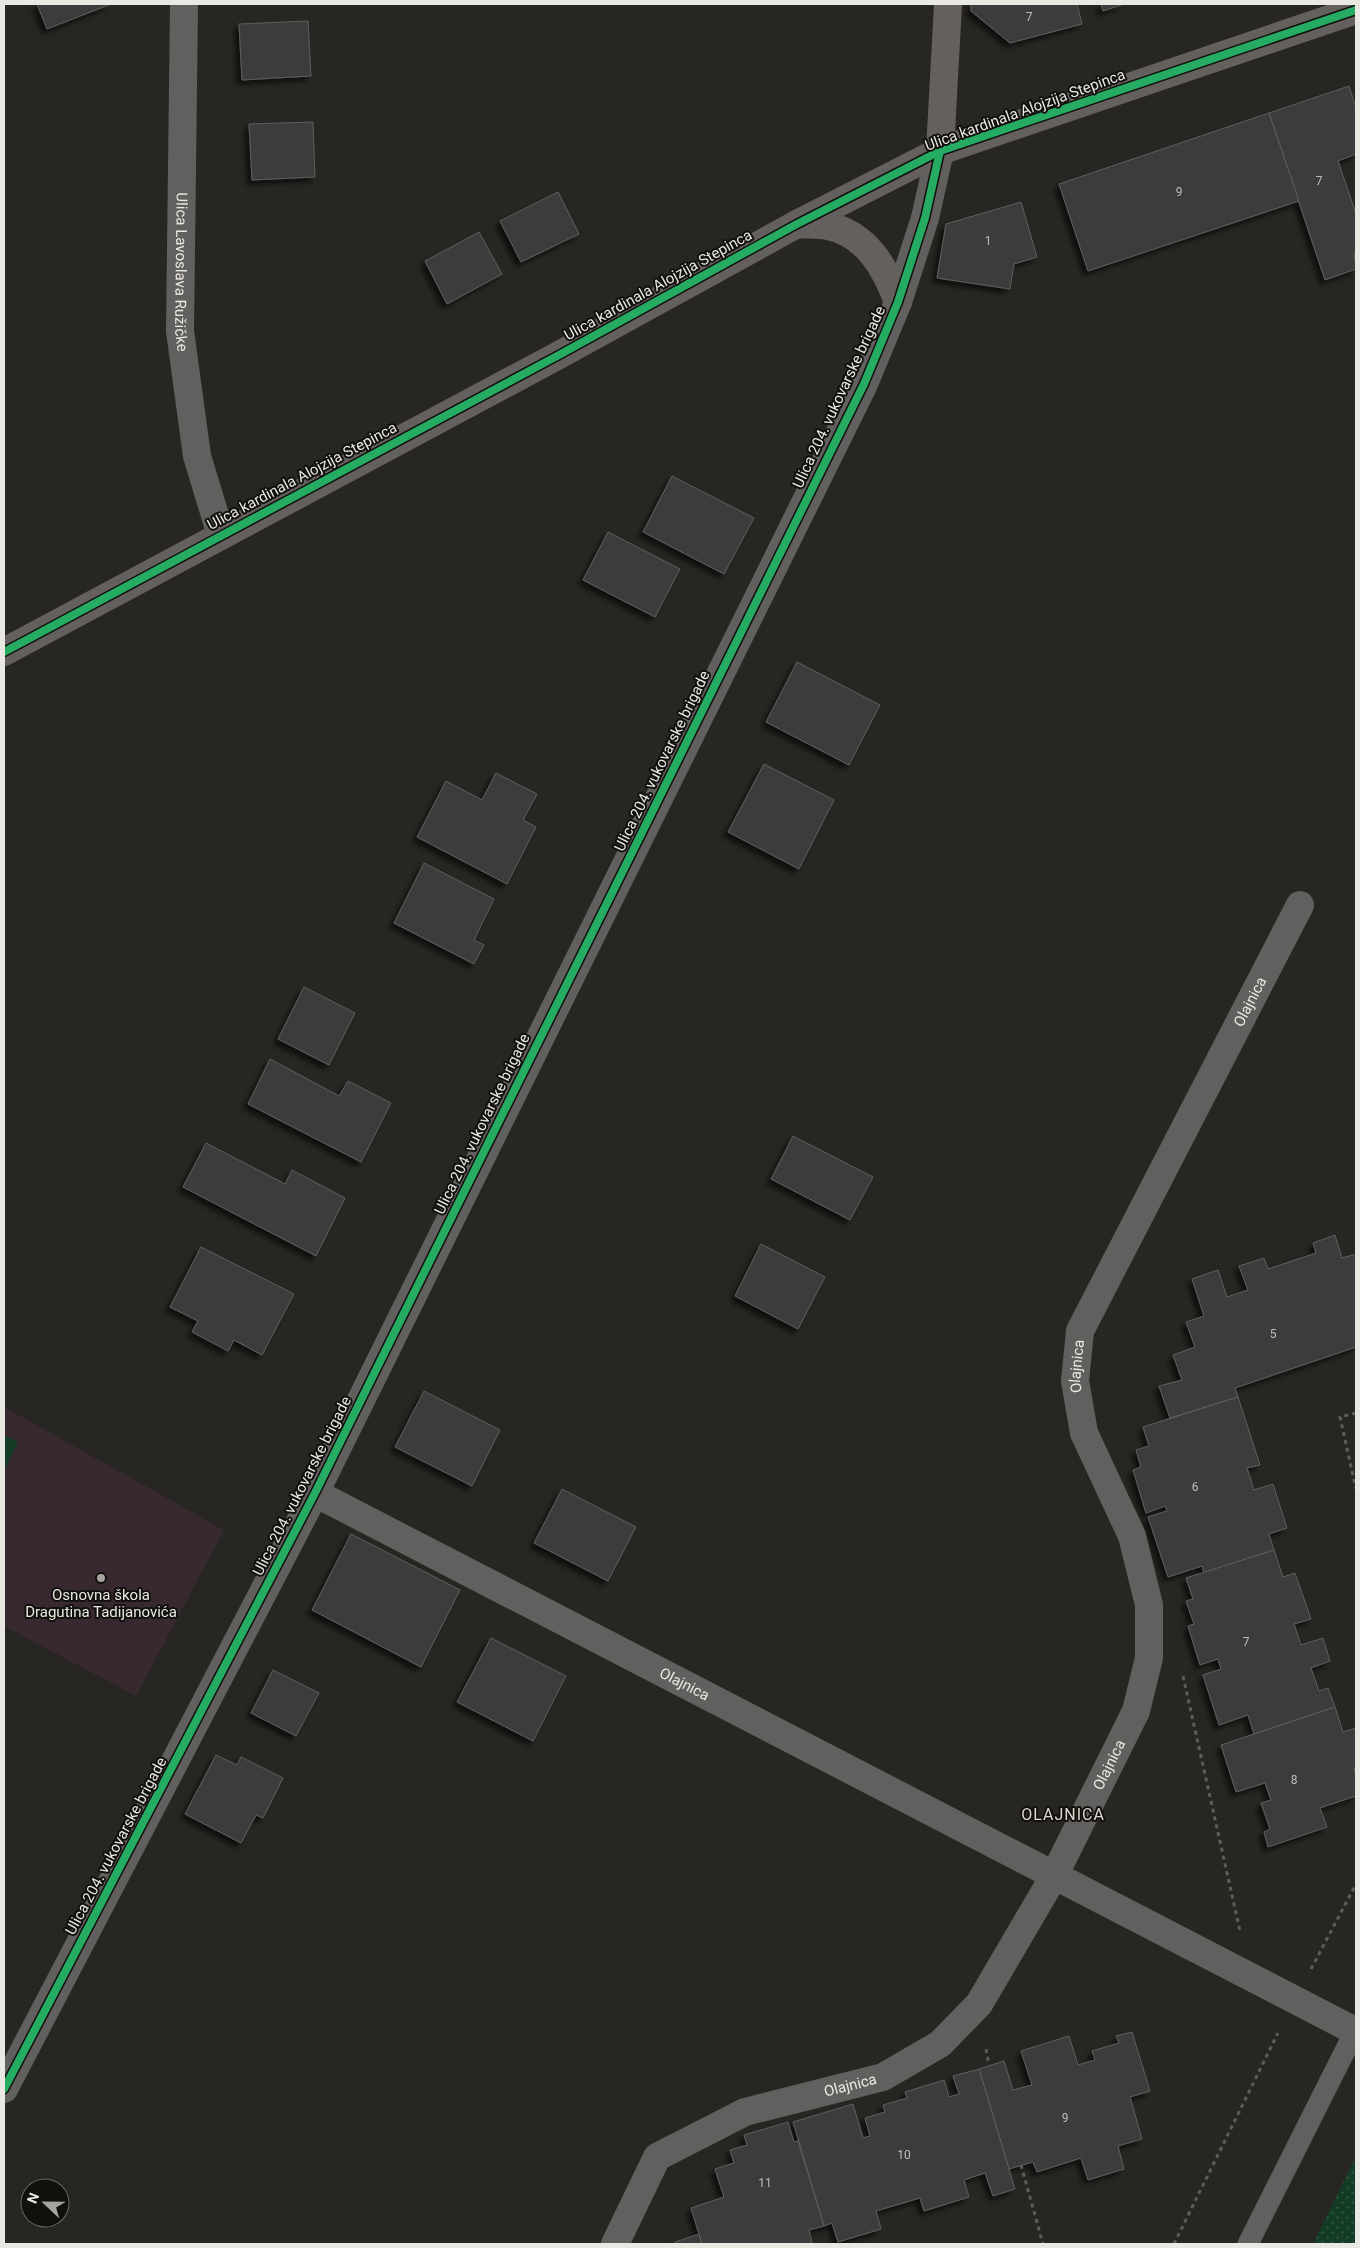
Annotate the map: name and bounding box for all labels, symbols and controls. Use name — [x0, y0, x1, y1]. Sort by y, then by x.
house number: 7 — [1026, 10, 1033, 24]
street label: Ulica kardinala Alojzija Stepinca — [922, 65, 1128, 155]
house number: 7 — [1316, 174, 1323, 188]
house number: 9 — [1176, 185, 1182, 199]
street label: Ulica Lavoslava Ružičke — [171, 192, 192, 353]
street label: Ulica kardinala Alojzija Stepinca — [561, 226, 755, 344]
house number: 1 — [985, 234, 991, 248]
street label: Ulica 204. vukovarske brigade — [789, 303, 889, 491]
street label: Ulica kardinala Alojzija Stepinca — [204, 418, 400, 534]
street label: Ulica 204. vukovarske brigade — [610, 668, 714, 854]
street label: Olajnica — [1230, 974, 1270, 1030]
street label: Ulica 204. vukovarske brigade — [430, 1031, 534, 1217]
house number: 5 — [1270, 1327, 1277, 1341]
street label: Olajnica — [1066, 1339, 1088, 1394]
street label: Ulica 204. vukovarske brigade — [249, 1393, 355, 1579]
house number: 6 — [1192, 1480, 1199, 1494]
marker: Osnovna škola Dragutina Tadijanovića — [95, 1572, 107, 1584]
place label: Osnovna škola Dragutina Tadijanovića — [25, 1586, 177, 1621]
house number: 7 — [1243, 1635, 1250, 1649]
street label: Olajnica — [656, 1664, 712, 1704]
street label: Olajnica — [1089, 1737, 1129, 1793]
street label: Ulica 204. vukovarske brigade — [61, 1754, 171, 1938]
house number: 8 — [1291, 1773, 1298, 1787]
district label: OLAJNICA — [1021, 1805, 1105, 1824]
street label: Olajnica — [822, 2070, 878, 2101]
house number: 9 — [1062, 2111, 1068, 2125]
house number: 10 — [897, 2148, 911, 2162]
house number: 11 — [758, 2176, 772, 2190]
north arrow — [20, 2178, 70, 2228]
text: N — [24, 2191, 42, 2206]

